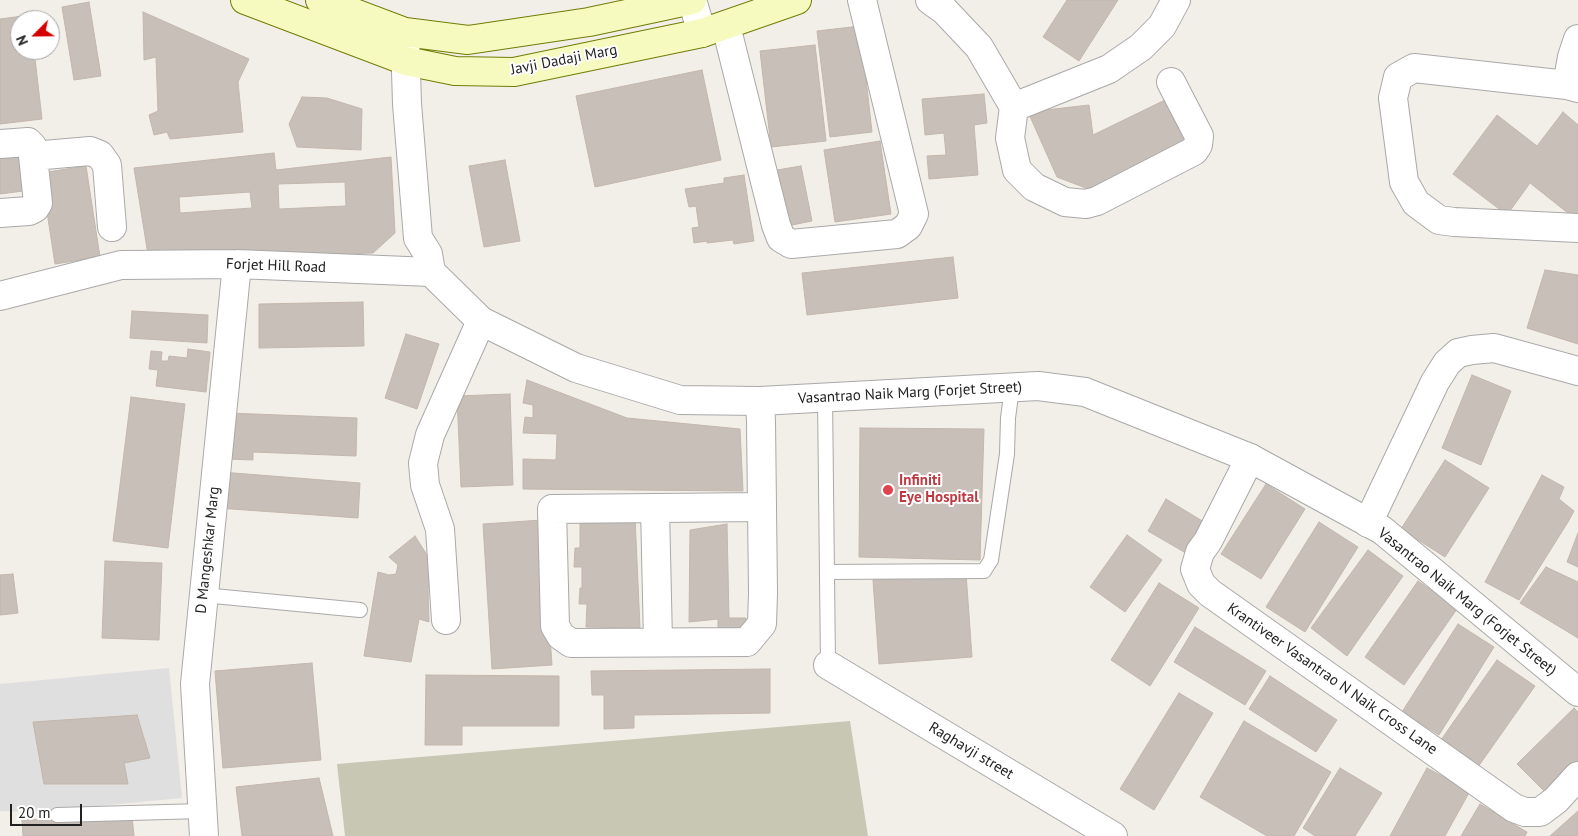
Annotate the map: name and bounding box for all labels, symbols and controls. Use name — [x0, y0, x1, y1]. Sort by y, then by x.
north arrow — [10, 10, 60, 60]
text: N — [12, 33, 32, 48]
street label: Javji Dadaji Marg — [509, 41, 619, 79]
street label: Forjet Hill Road — [226, 255, 326, 277]
street label: Vasantrao Naik Marg (Forjet Street) — [797, 378, 1023, 408]
place label: Infiniti Eye Hospital — [899, 472, 979, 507]
marker: Infiniti Eye Hospital — [881, 483, 895, 497]
street label: D Mangeshkar Marg — [192, 486, 224, 614]
street label: Vasantrao Naik Marg (Forjet Street) — [1374, 524, 1560, 680]
street label: Krantiveer Vasantrao N Naik Cross Lane — [1223, 599, 1441, 759]
street label: Raghavji street — [925, 719, 1017, 783]
scale bar — [12, 794, 85, 826]
text: 20 m — [18, 803, 51, 822]

